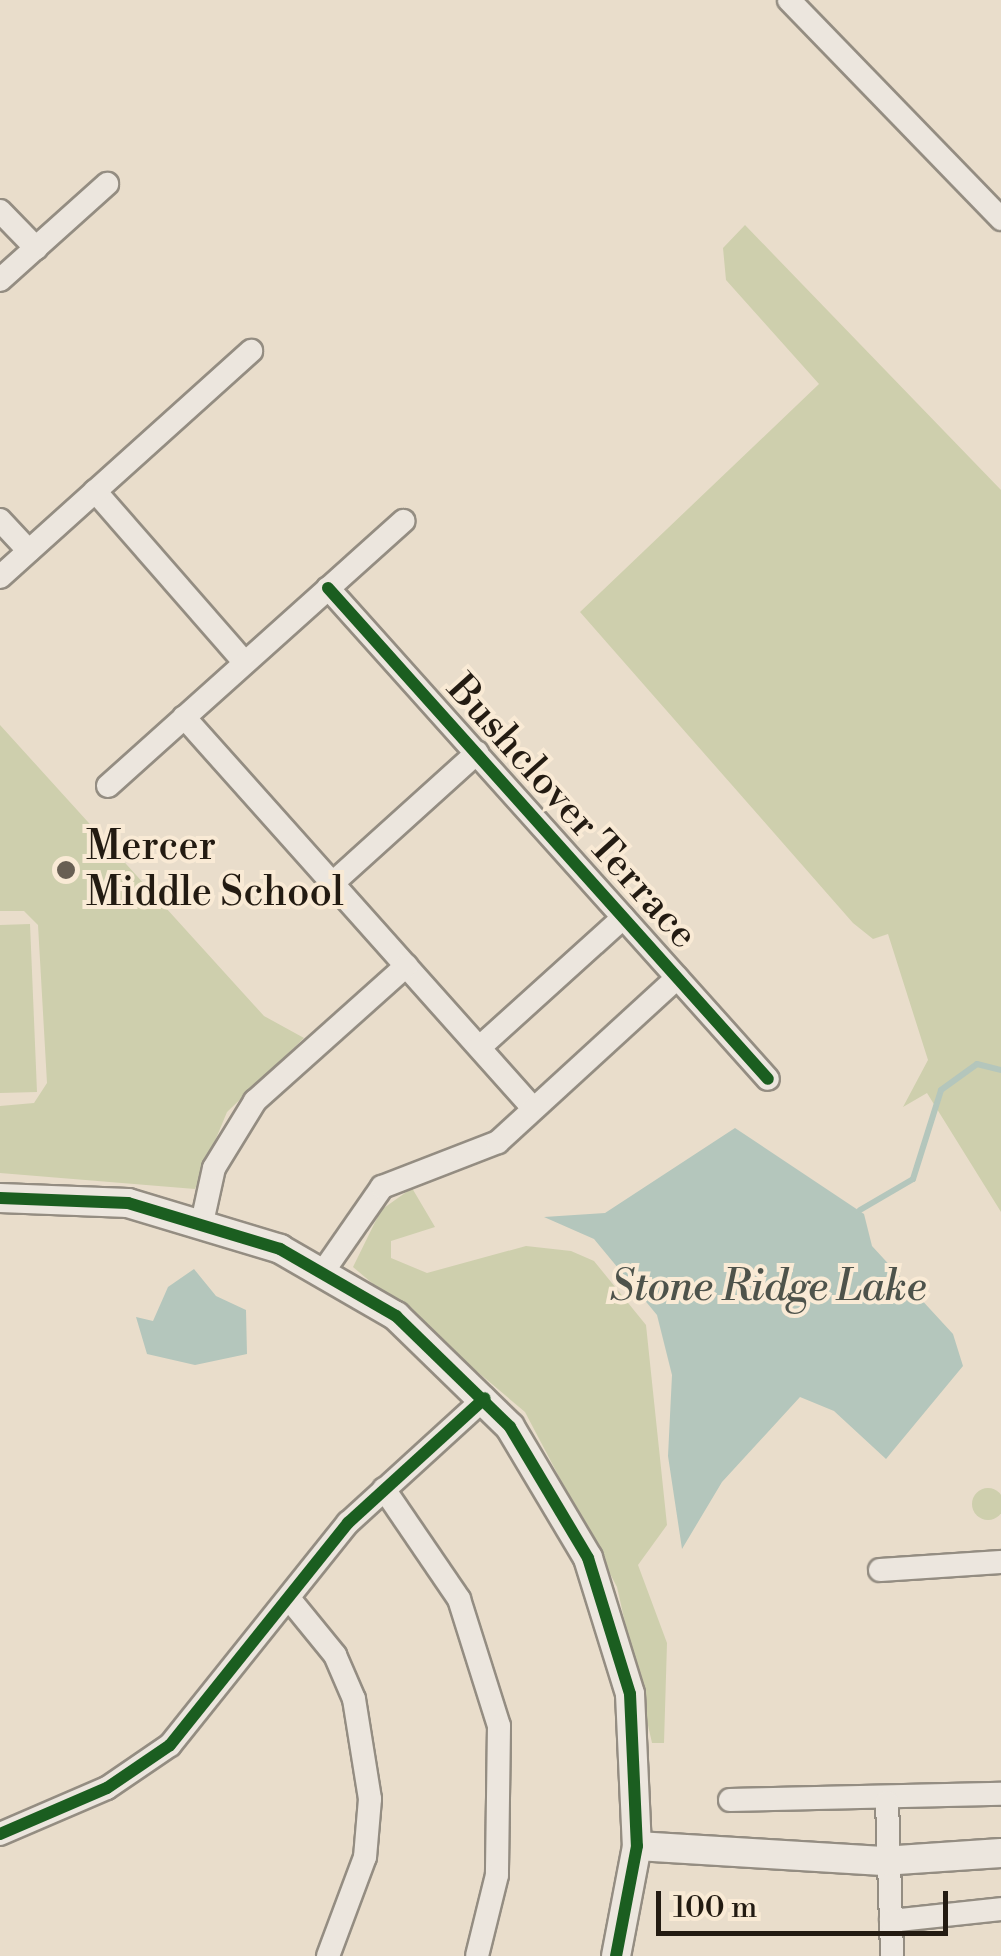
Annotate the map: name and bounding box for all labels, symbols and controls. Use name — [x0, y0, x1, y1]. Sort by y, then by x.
street label: Bushclover Terrace — [437, 665, 707, 959]
place label: Mercer Middle School — [86, 823, 344, 917]
marker: Mercer Middle School — [55, 859, 77, 881]
water label: Stone Ridge Lake — [610, 1263, 926, 1313]
scale bar — [661, 1871, 954, 1933]
text: 100 m — [673, 1889, 757, 1927]

